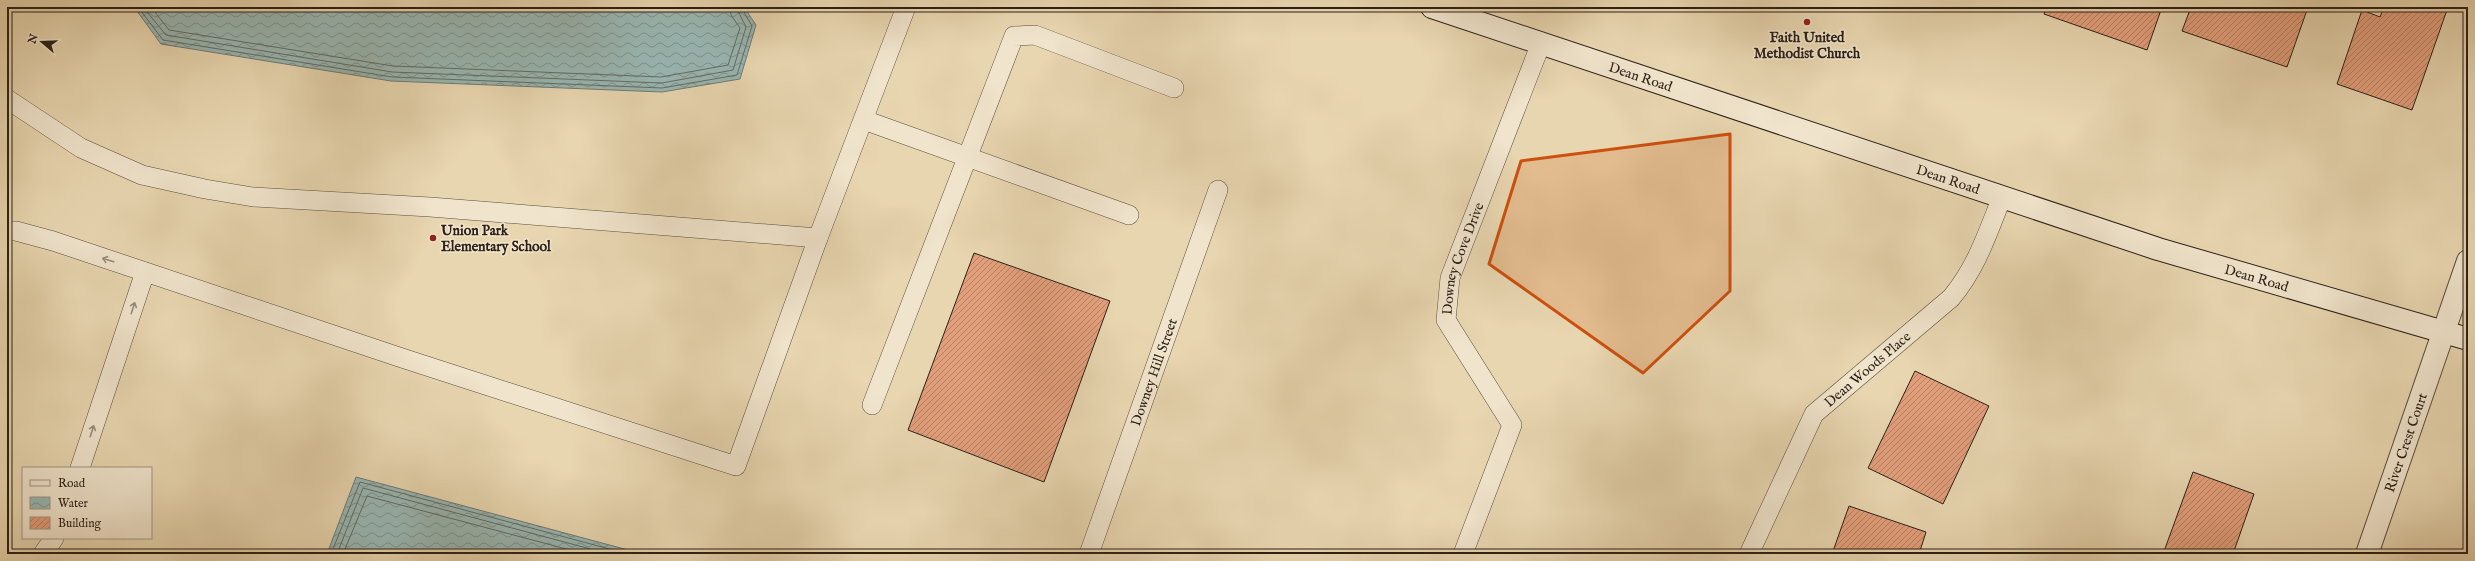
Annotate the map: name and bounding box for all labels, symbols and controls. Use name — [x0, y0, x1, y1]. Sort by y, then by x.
marker: Faith United Methodist Church — [1802, 17, 1812, 27]
north arrow — [22, 22, 62, 62]
place label: Faith United Methodist Church — [1754, 29, 1861, 63]
text: N — [25, 32, 42, 47]
street label: Dean Road — [1606, 59, 1675, 97]
street label: Dean Road — [1914, 161, 1982, 199]
street label: Downey Cove Drive — [1439, 200, 1489, 316]
place label: Union Park Elementary School — [440, 222, 552, 256]
marker: Union Park Elementary School — [428, 233, 438, 243]
one-way arrow — [102, 255, 114, 263]
street label: Dean Road — [2222, 261, 2291, 297]
one-way arrow — [130, 301, 137, 314]
street label: Downey Hill Street — [1127, 316, 1182, 429]
street label: Dean Woods Place — [1821, 328, 1915, 411]
street label: River Crest Court — [2381, 390, 2432, 495]
one-way arrow — [89, 425, 96, 438]
legend — [22, 467, 152, 539]
text: Road — [58, 476, 86, 491]
text: Water — [58, 496, 89, 511]
text: Building — [58, 516, 102, 531]

